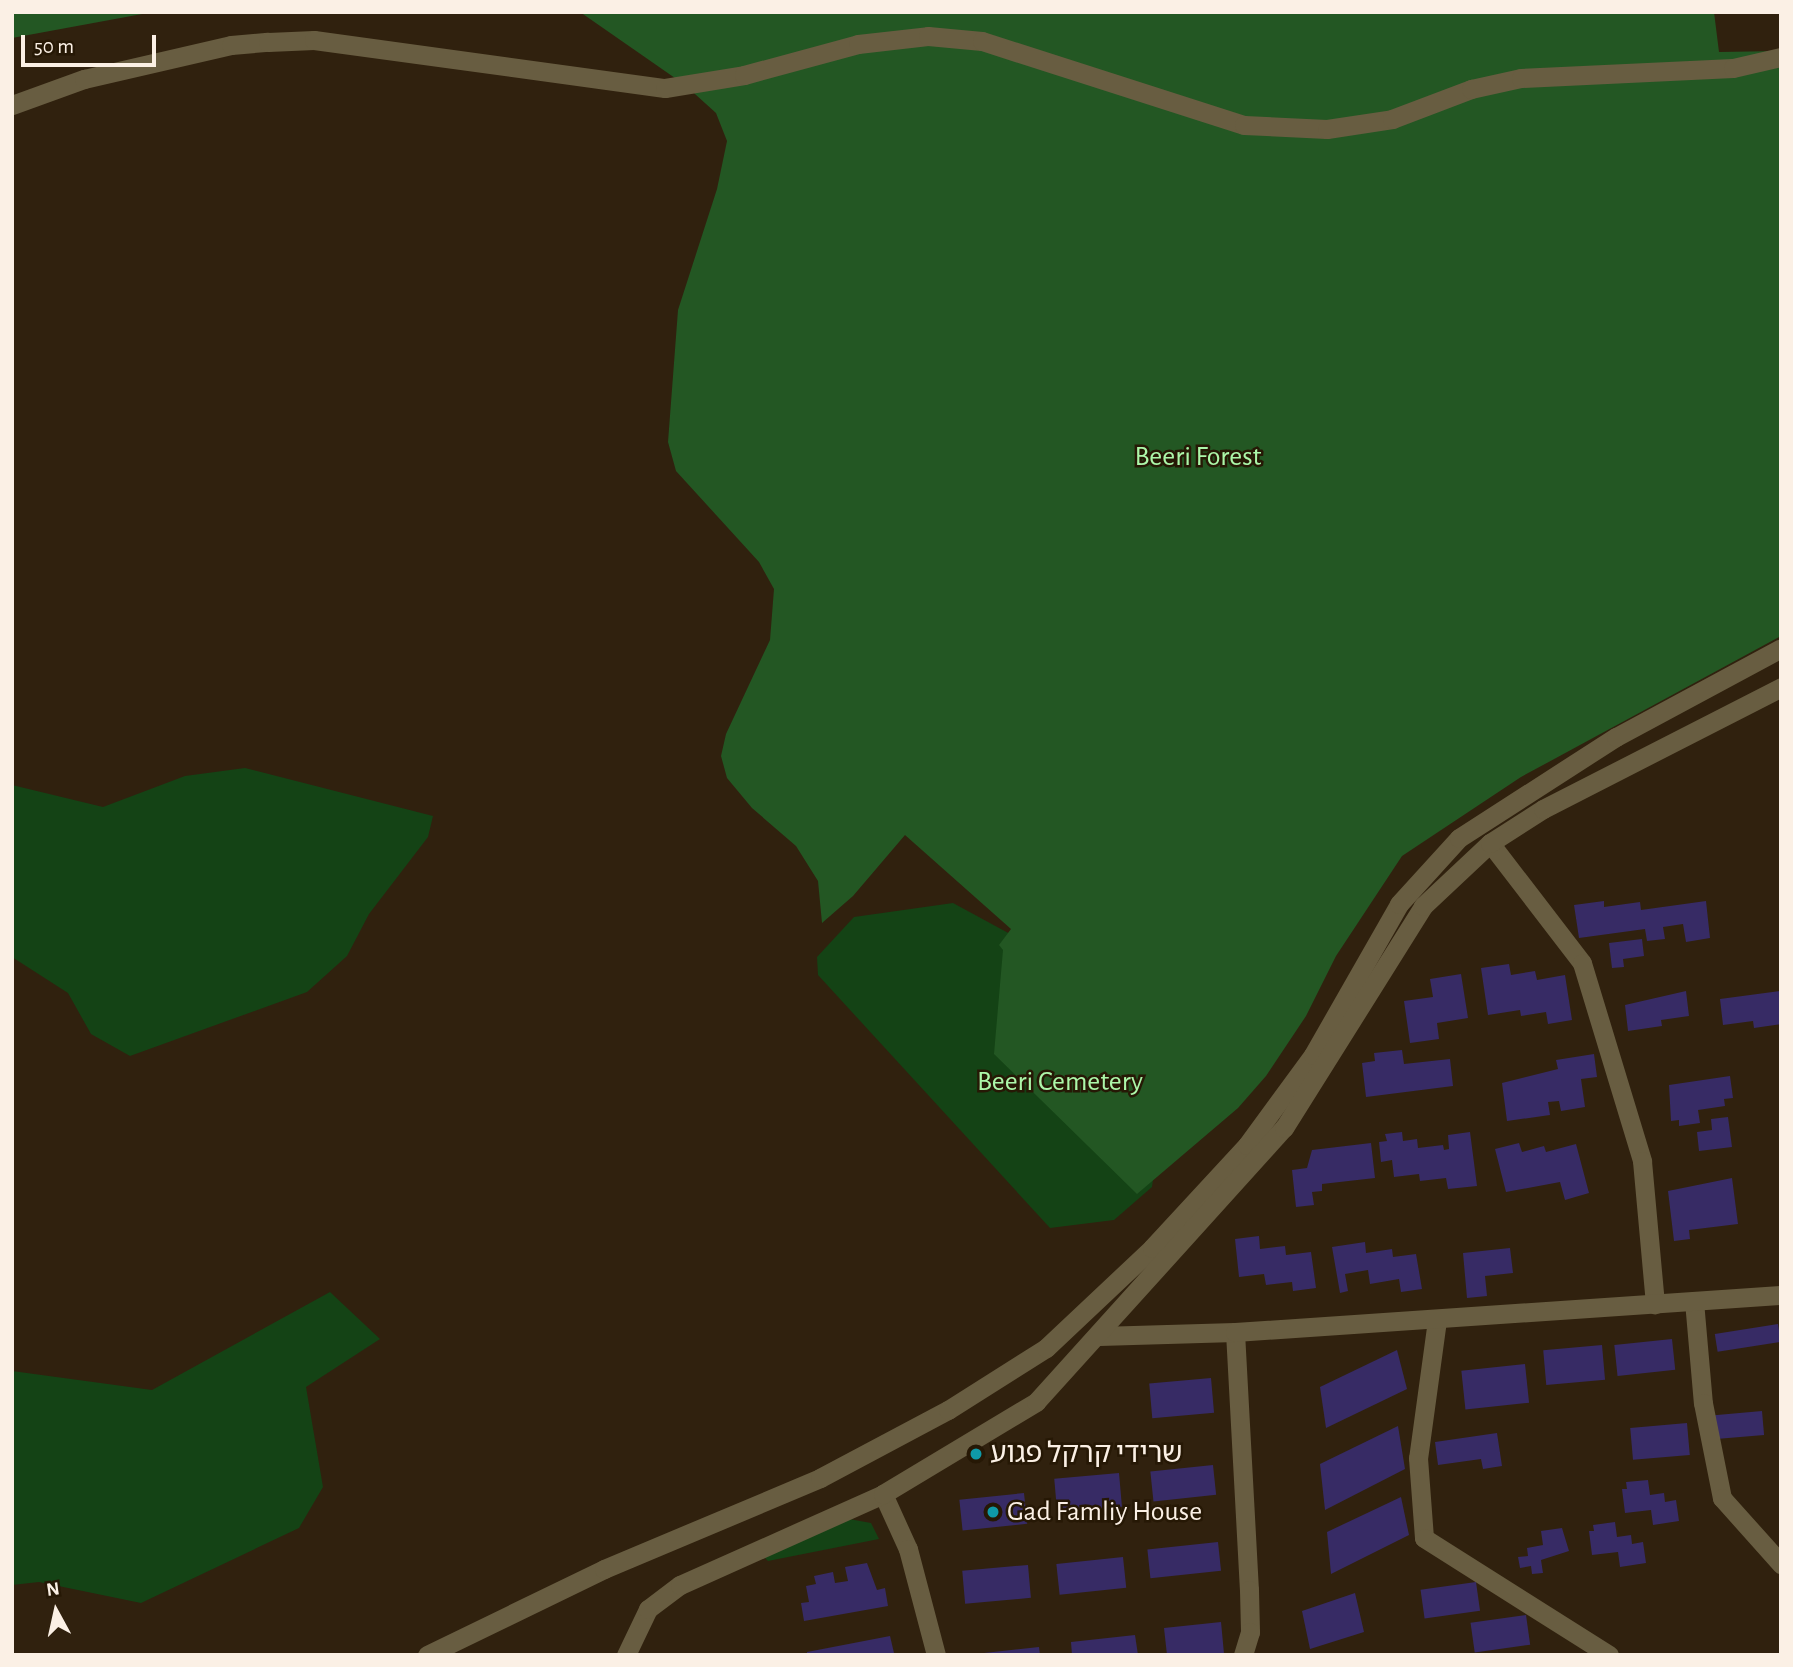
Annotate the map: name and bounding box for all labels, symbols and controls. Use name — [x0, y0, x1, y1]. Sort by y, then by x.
scale bar — [24, 21, 159, 65]
text: 50 m — [34, 36, 74, 57]
park label: Beeri Forest — [1135, 440, 1261, 474]
park label: Beeri Cemetery — [977, 1065, 1143, 1099]
place label: שרידי קרקל פגוע — [990, 1437, 1183, 1471]
marker: שרידי קרקל פגוע — [968, 1446, 984, 1462]
place label: Gad Famliy House — [1007, 1495, 1202, 1529]
marker: Gad Famliy House — [985, 1504, 1001, 1520]
north arrow — [21, 1576, 91, 1646]
text: N — [45, 1579, 61, 1600]

